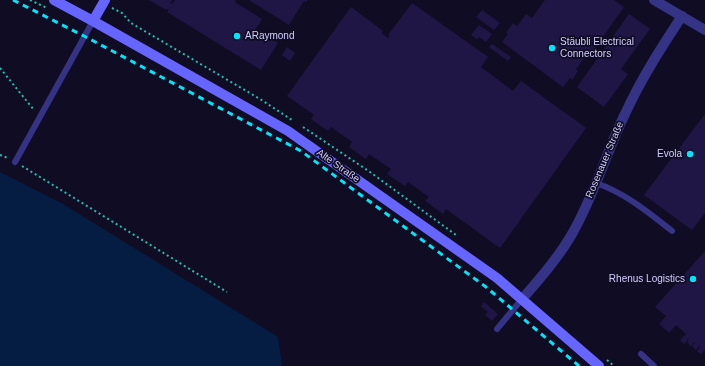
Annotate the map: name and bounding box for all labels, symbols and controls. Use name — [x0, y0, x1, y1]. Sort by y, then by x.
place label: ARaymond — [245, 30, 294, 42]
marker: ARaymond — [232, 31, 242, 41]
place label: Stäubli Electrical Connectors — [560, 36, 634, 60]
marker: Stäubli Electrical Connectors — [547, 43, 557, 53]
street label: Rosenauer Straße — [584, 120, 626, 200]
street label: Alte Straße — [314, 147, 362, 185]
place label: Evola — [657, 148, 682, 160]
marker: Evola — [685, 149, 695, 159]
place label: Rhenus Logistics — [609, 273, 685, 285]
marker: Rhenus Logistics — [688, 274, 698, 284]

